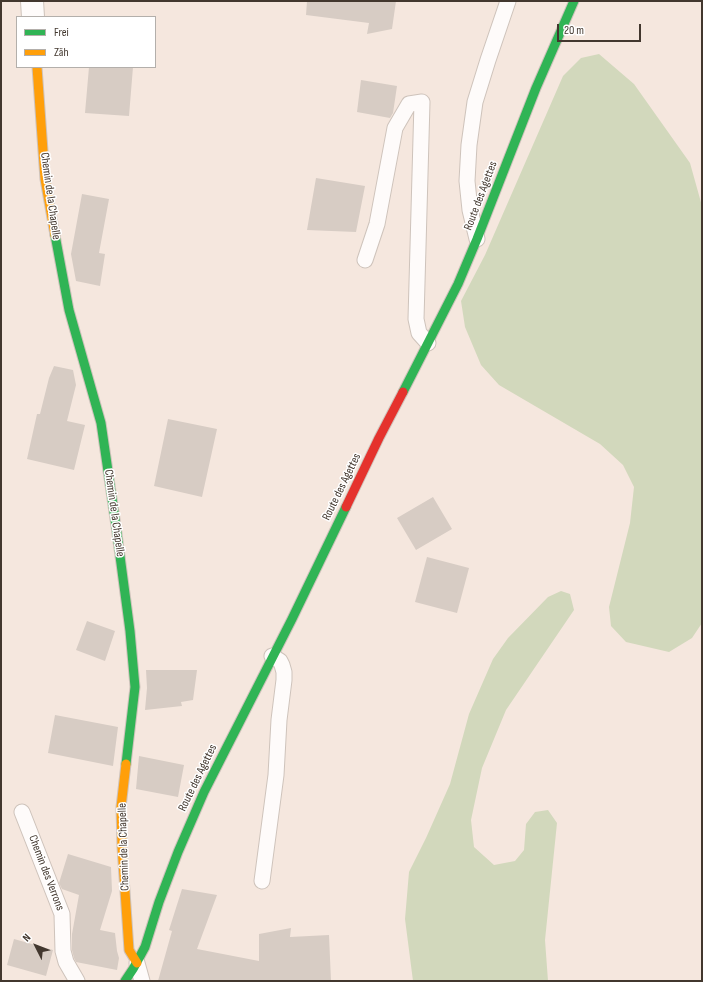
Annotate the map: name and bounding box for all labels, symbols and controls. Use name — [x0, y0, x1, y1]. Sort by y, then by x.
legend — [16, 16, 156, 68]
scale bar — [559, 16, 643, 42]
text: 20 m — [564, 23, 584, 38]
text: Frei — [54, 25, 69, 40]
text: Zäh — [54, 45, 69, 60]
street label: Chemin de la Chapelle — [37, 151, 63, 241]
street label: Route des Agettes — [461, 159, 501, 233]
street label: Route des Agettes — [320, 451, 364, 523]
street label: Chemin de la Chapelle — [101, 468, 127, 558]
street label: Route des Agettes — [176, 742, 220, 814]
street label: Chemin de la Chapelle — [115, 803, 133, 891]
street label: Chemin des Verrons — [25, 833, 67, 913]
north arrow — [16, 926, 56, 966]
text: N — [20, 931, 34, 944]

